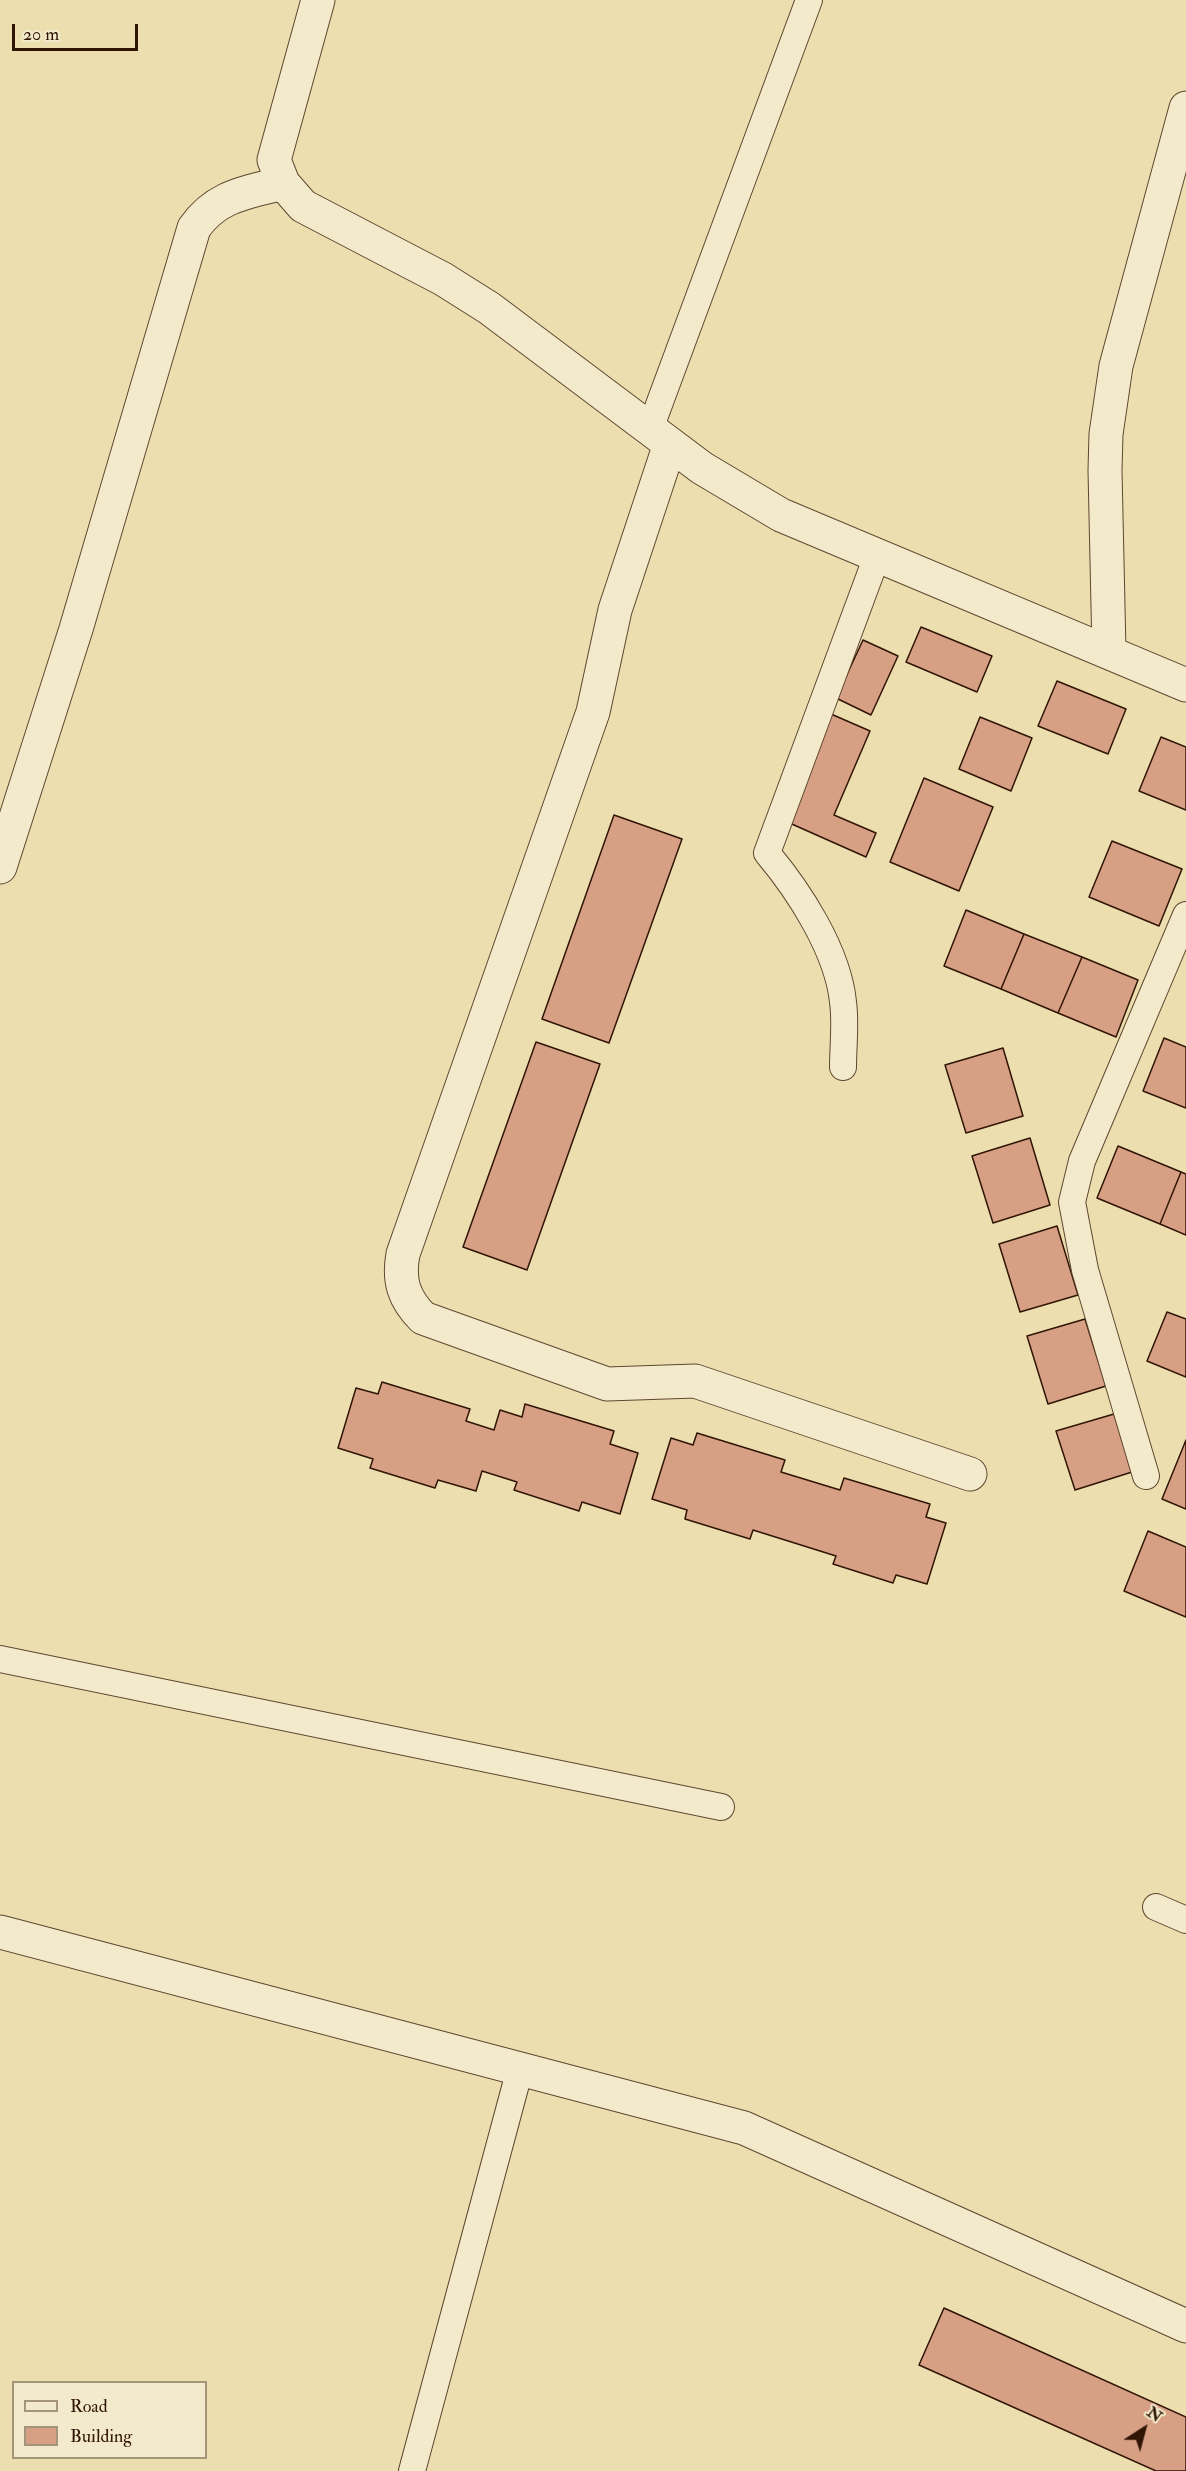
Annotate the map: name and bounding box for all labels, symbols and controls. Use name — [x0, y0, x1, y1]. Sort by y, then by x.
scale bar — [15, 12, 141, 50]
text: 20 m — [23, 23, 59, 46]
legend — [12, 2381, 207, 2459]
text: Road — [70, 2395, 108, 2418]
north arrow — [1114, 2399, 1174, 2459]
text: N — [1143, 2402, 1166, 2427]
text: Building — [70, 2425, 132, 2448]

